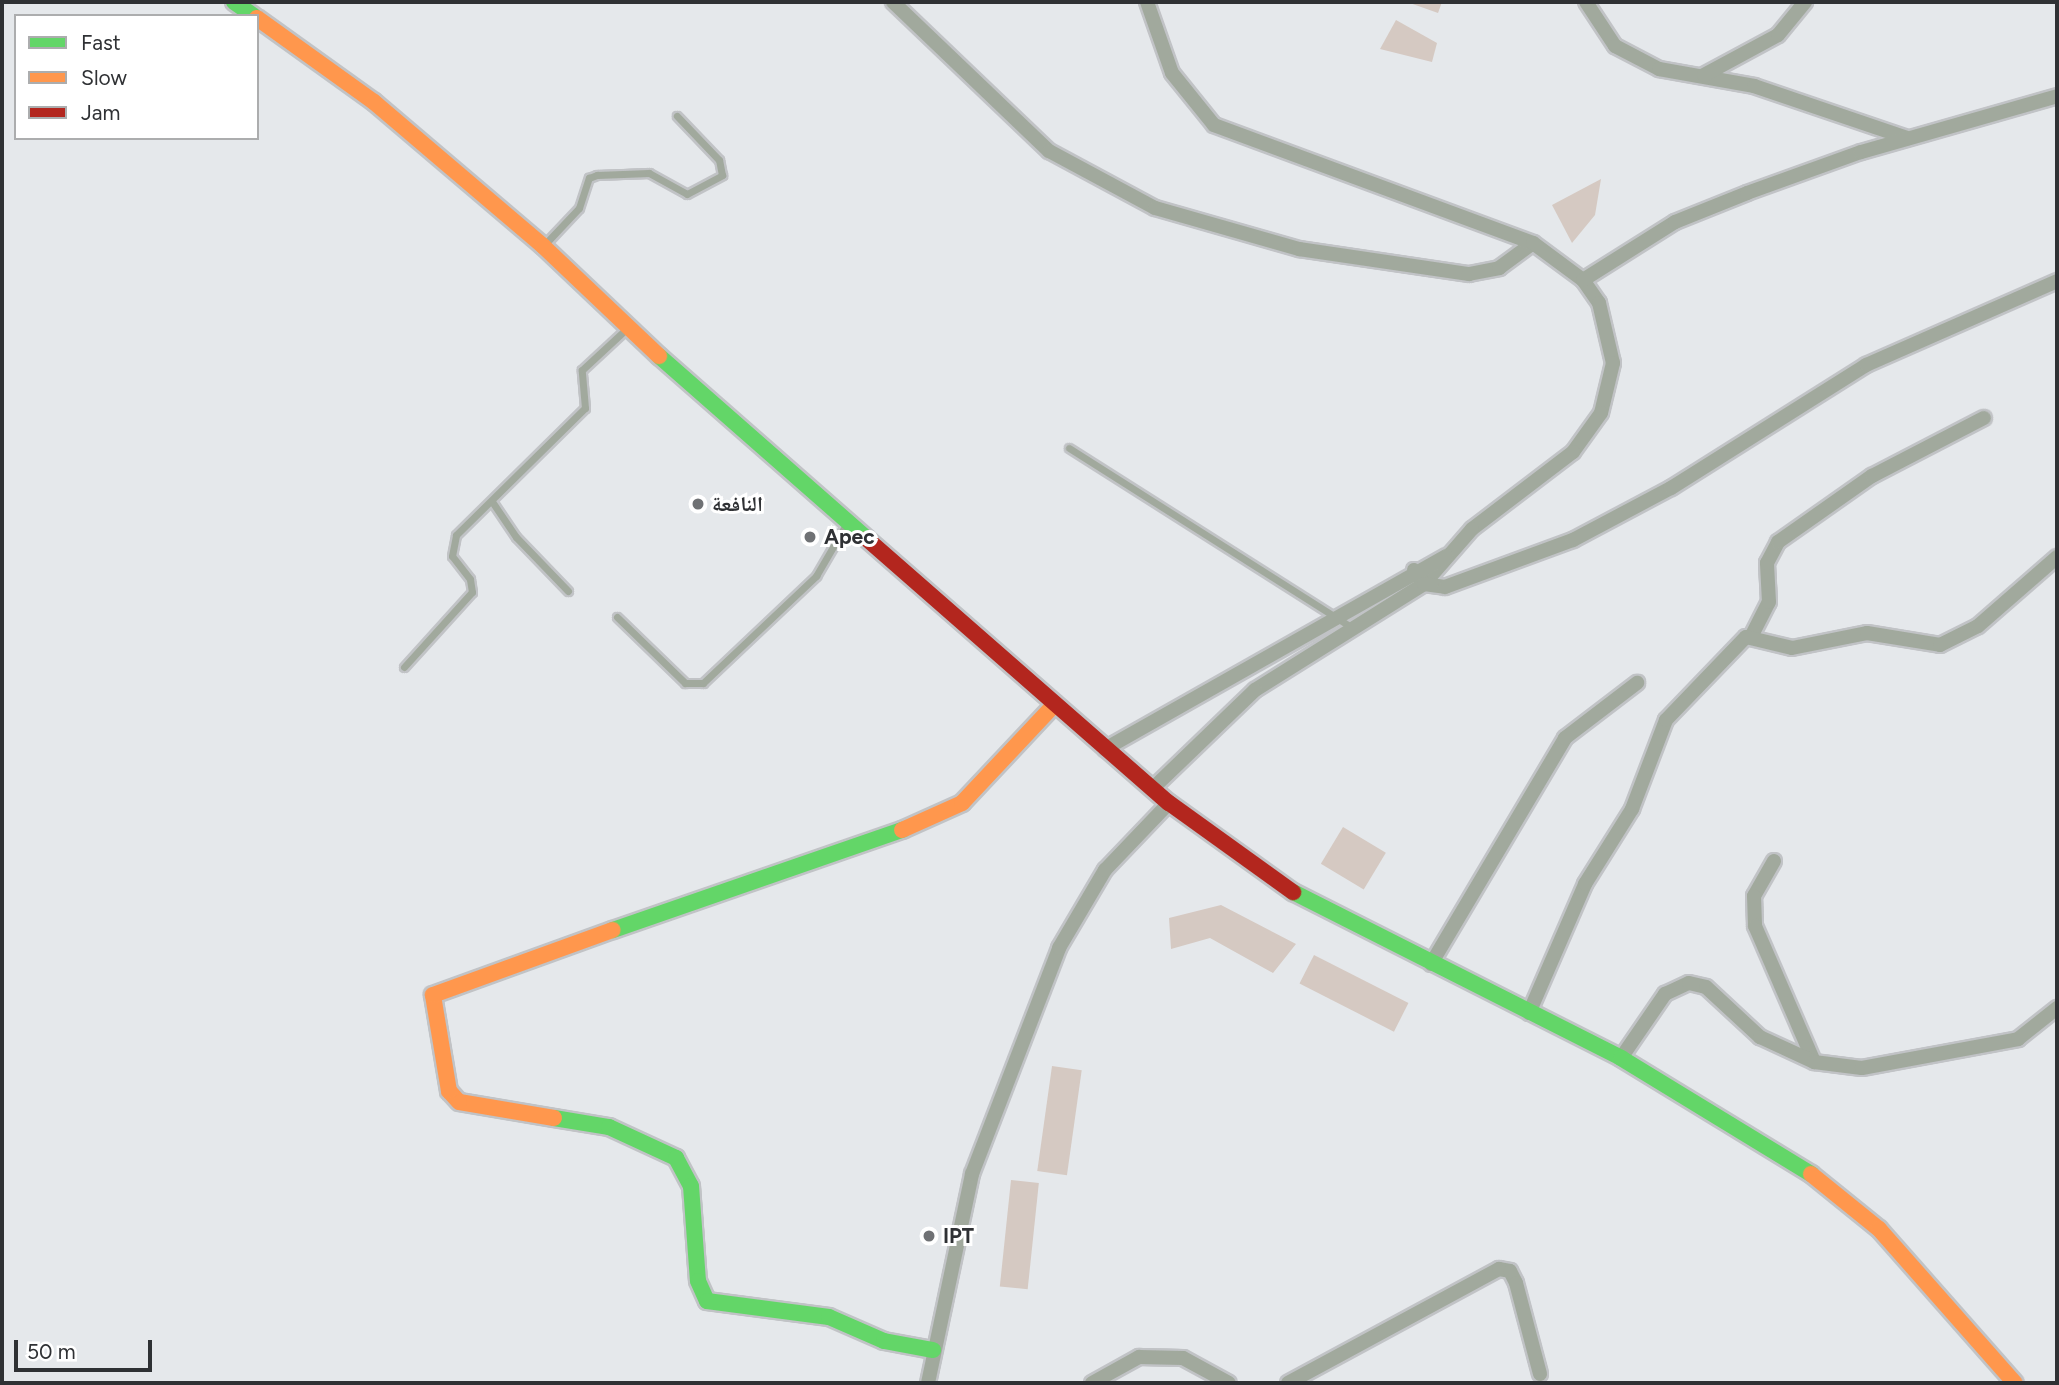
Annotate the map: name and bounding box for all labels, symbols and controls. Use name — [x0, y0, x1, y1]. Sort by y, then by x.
legend — [14, 14, 259, 140]
text: Fast — [81, 30, 121, 55]
text: Slow — [81, 65, 127, 90]
text: Jam — [81, 100, 120, 125]
place label: النافعة — [712, 491, 763, 517]
marker: النافعة — [690, 496, 706, 512]
place label: Apec — [824, 524, 875, 550]
marker: Apec — [802, 529, 818, 545]
place label: IPT — [943, 1223, 974, 1249]
marker: IPT — [921, 1228, 937, 1244]
scale bar — [18, 1326, 156, 1370]
text: 50 m — [27, 1339, 76, 1364]

